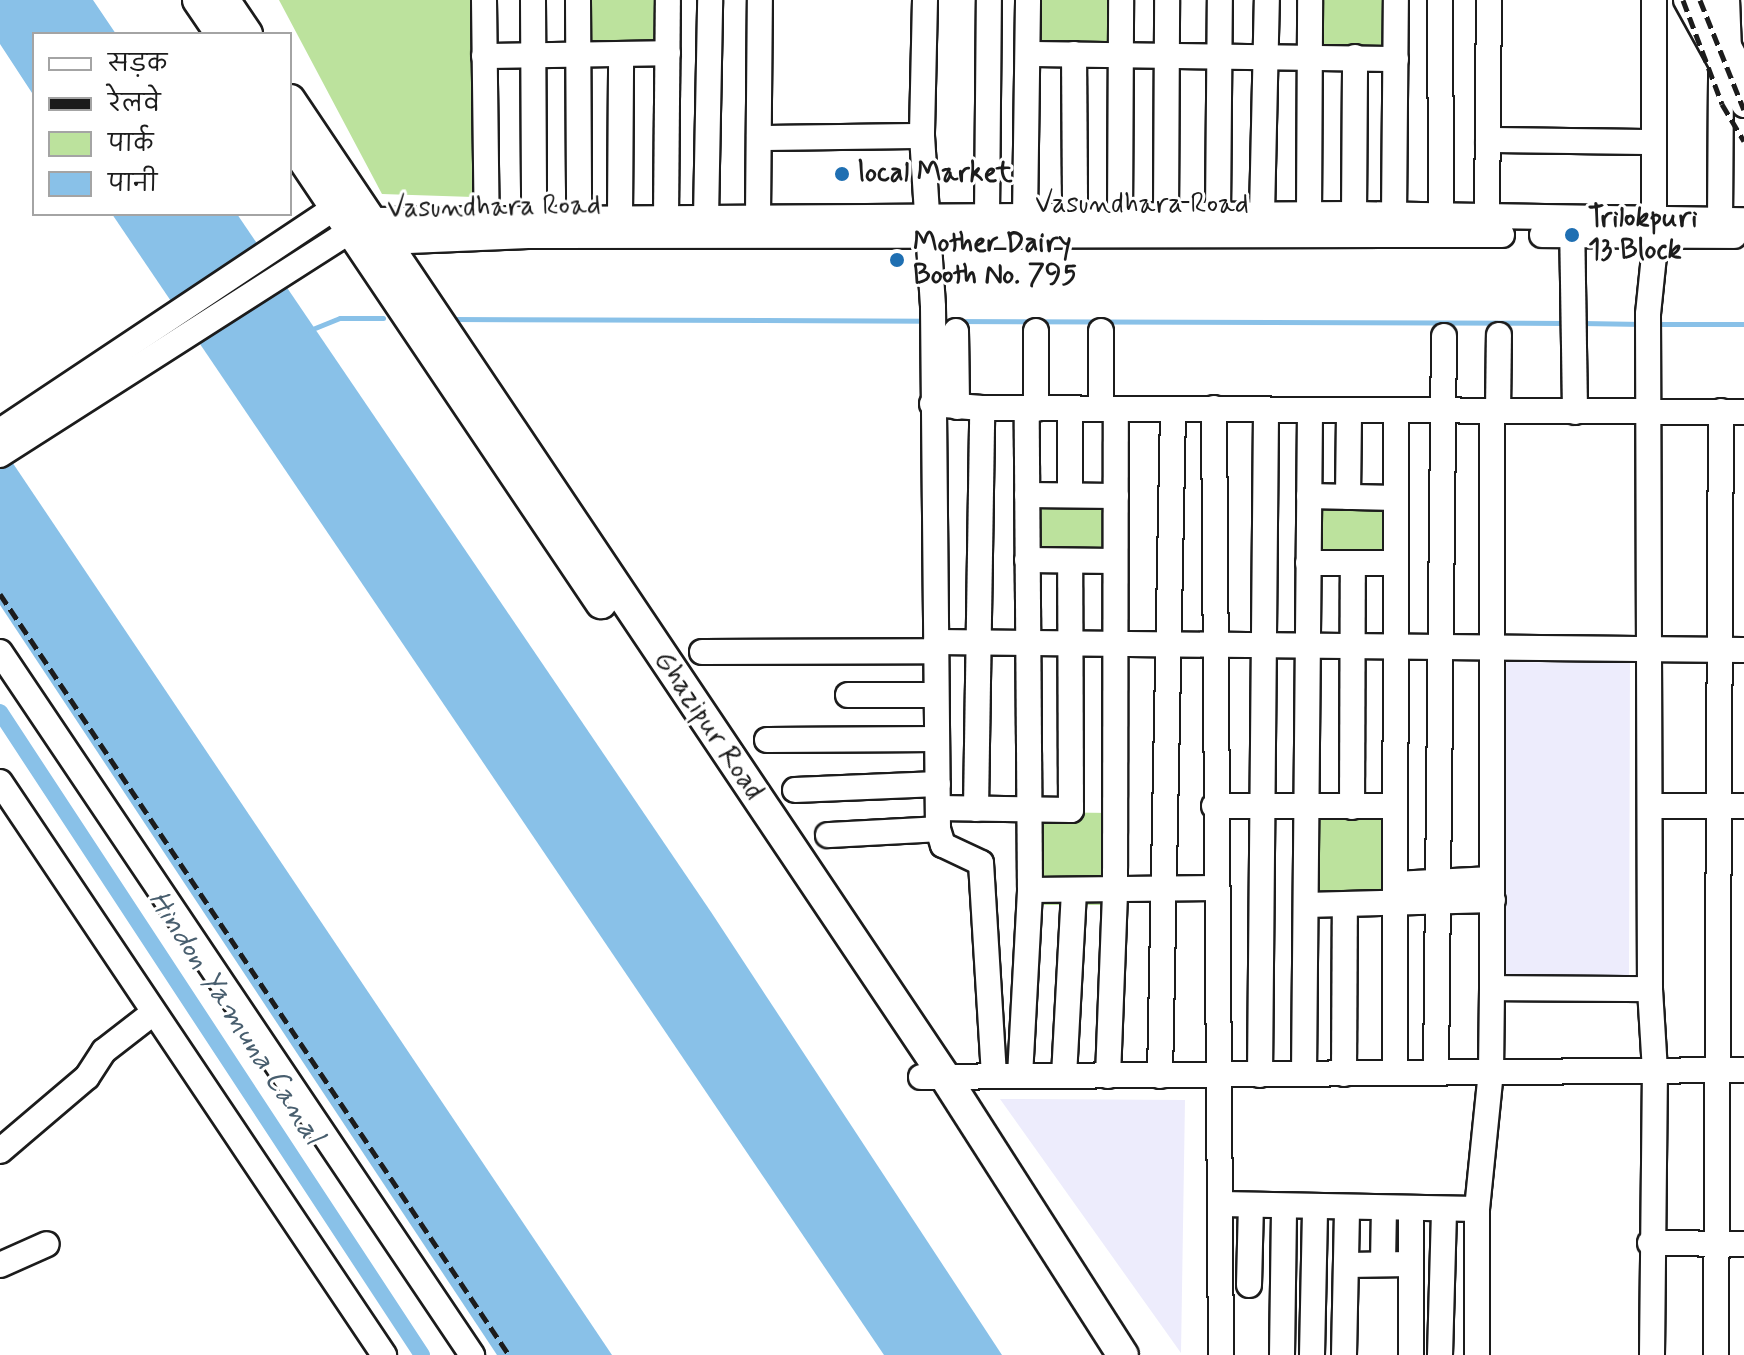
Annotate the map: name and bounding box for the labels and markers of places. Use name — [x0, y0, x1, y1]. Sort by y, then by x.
place label: local Market — [858, 157, 1010, 191]
marker: local Market — [833, 165, 851, 183]
place label: Trilokpuri 13 Block — [1588, 202, 1698, 268]
marker: Trilokpuri 13 Block — [1563, 226, 1581, 244]
place label: Mother Dairy Booth No. 795 — [913, 227, 1077, 293]
marker: Mother Dairy Booth No. 795 — [888, 251, 906, 269]

